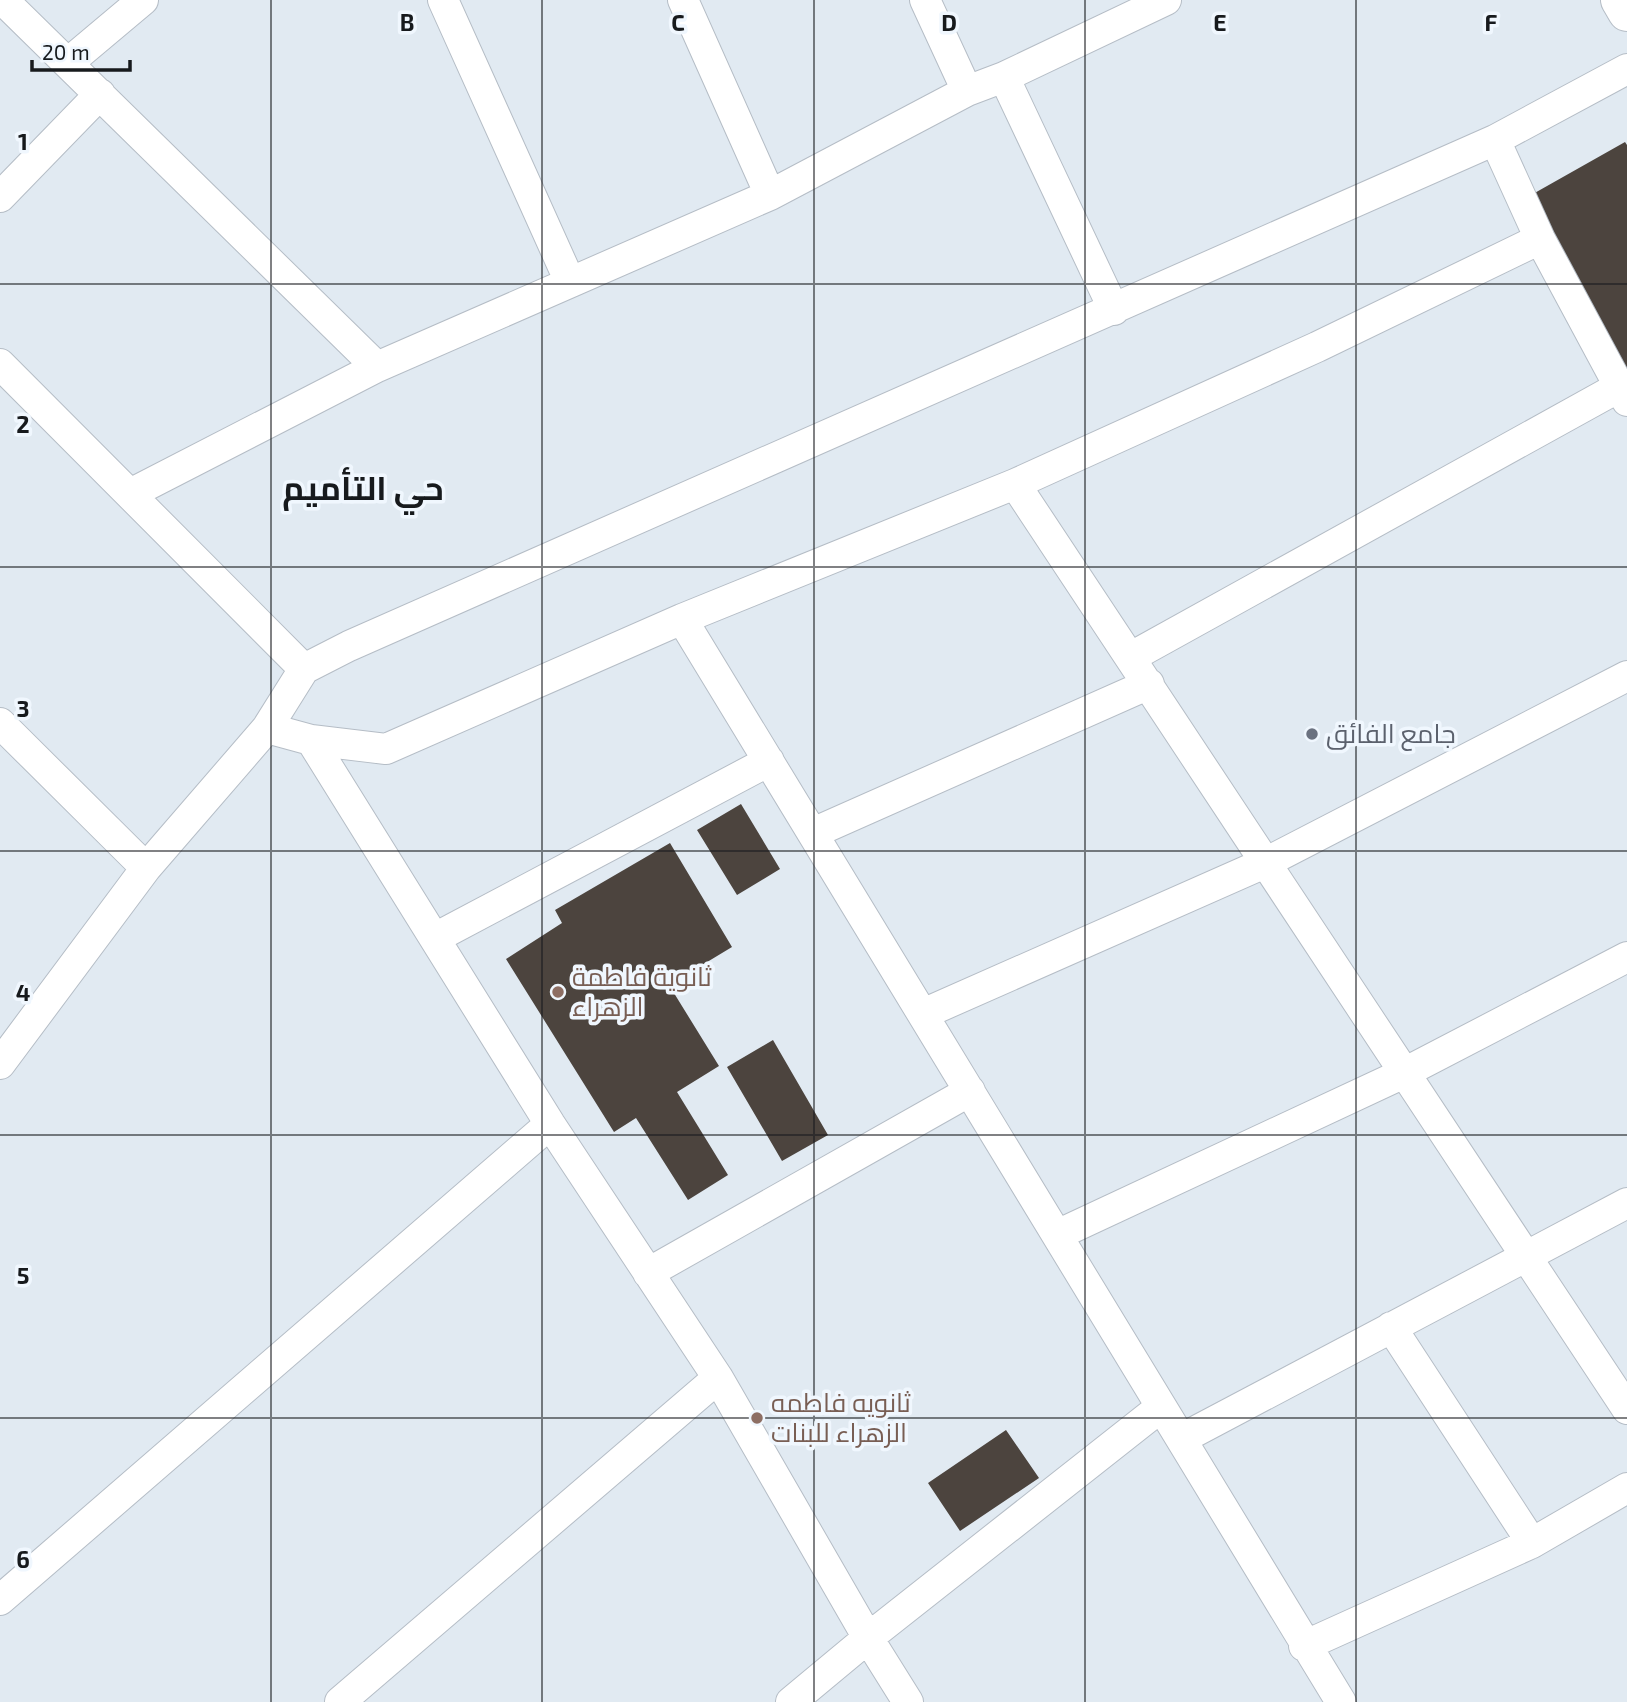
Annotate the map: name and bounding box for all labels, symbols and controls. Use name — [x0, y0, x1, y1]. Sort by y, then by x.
text: B — [400, 8, 414, 36]
text: C — [671, 8, 685, 36]
text: D — [941, 8, 957, 36]
text: E — [1213, 8, 1227, 36]
text: F — [1485, 8, 1498, 36]
scale bar — [32, 28, 130, 72]
text: 20 m — [42, 39, 90, 64]
text: 1 — [18, 127, 28, 155]
text: 2 — [16, 410, 30, 438]
district label: حي التأميم — [282, 467, 444, 515]
text: 3 — [16, 694, 30, 722]
place label: جامع الفائق — [1326, 717, 1456, 751]
marker: جامع الفائق — [1304, 726, 1320, 742]
place label: ثانوية فاطمة الزهراء — [572, 960, 712, 1022]
text: 4 — [16, 978, 30, 1006]
marker: ثانوية فاطمة الزهراء — [550, 984, 566, 1000]
text: 5 — [17, 1261, 29, 1289]
place label: ثانويه فاطمه الزهراء للبنات — [771, 1386, 911, 1448]
marker: ثانويه فاطمه الزهراء للبنات — [749, 1410, 765, 1426]
text: 6 — [16, 1545, 30, 1573]

